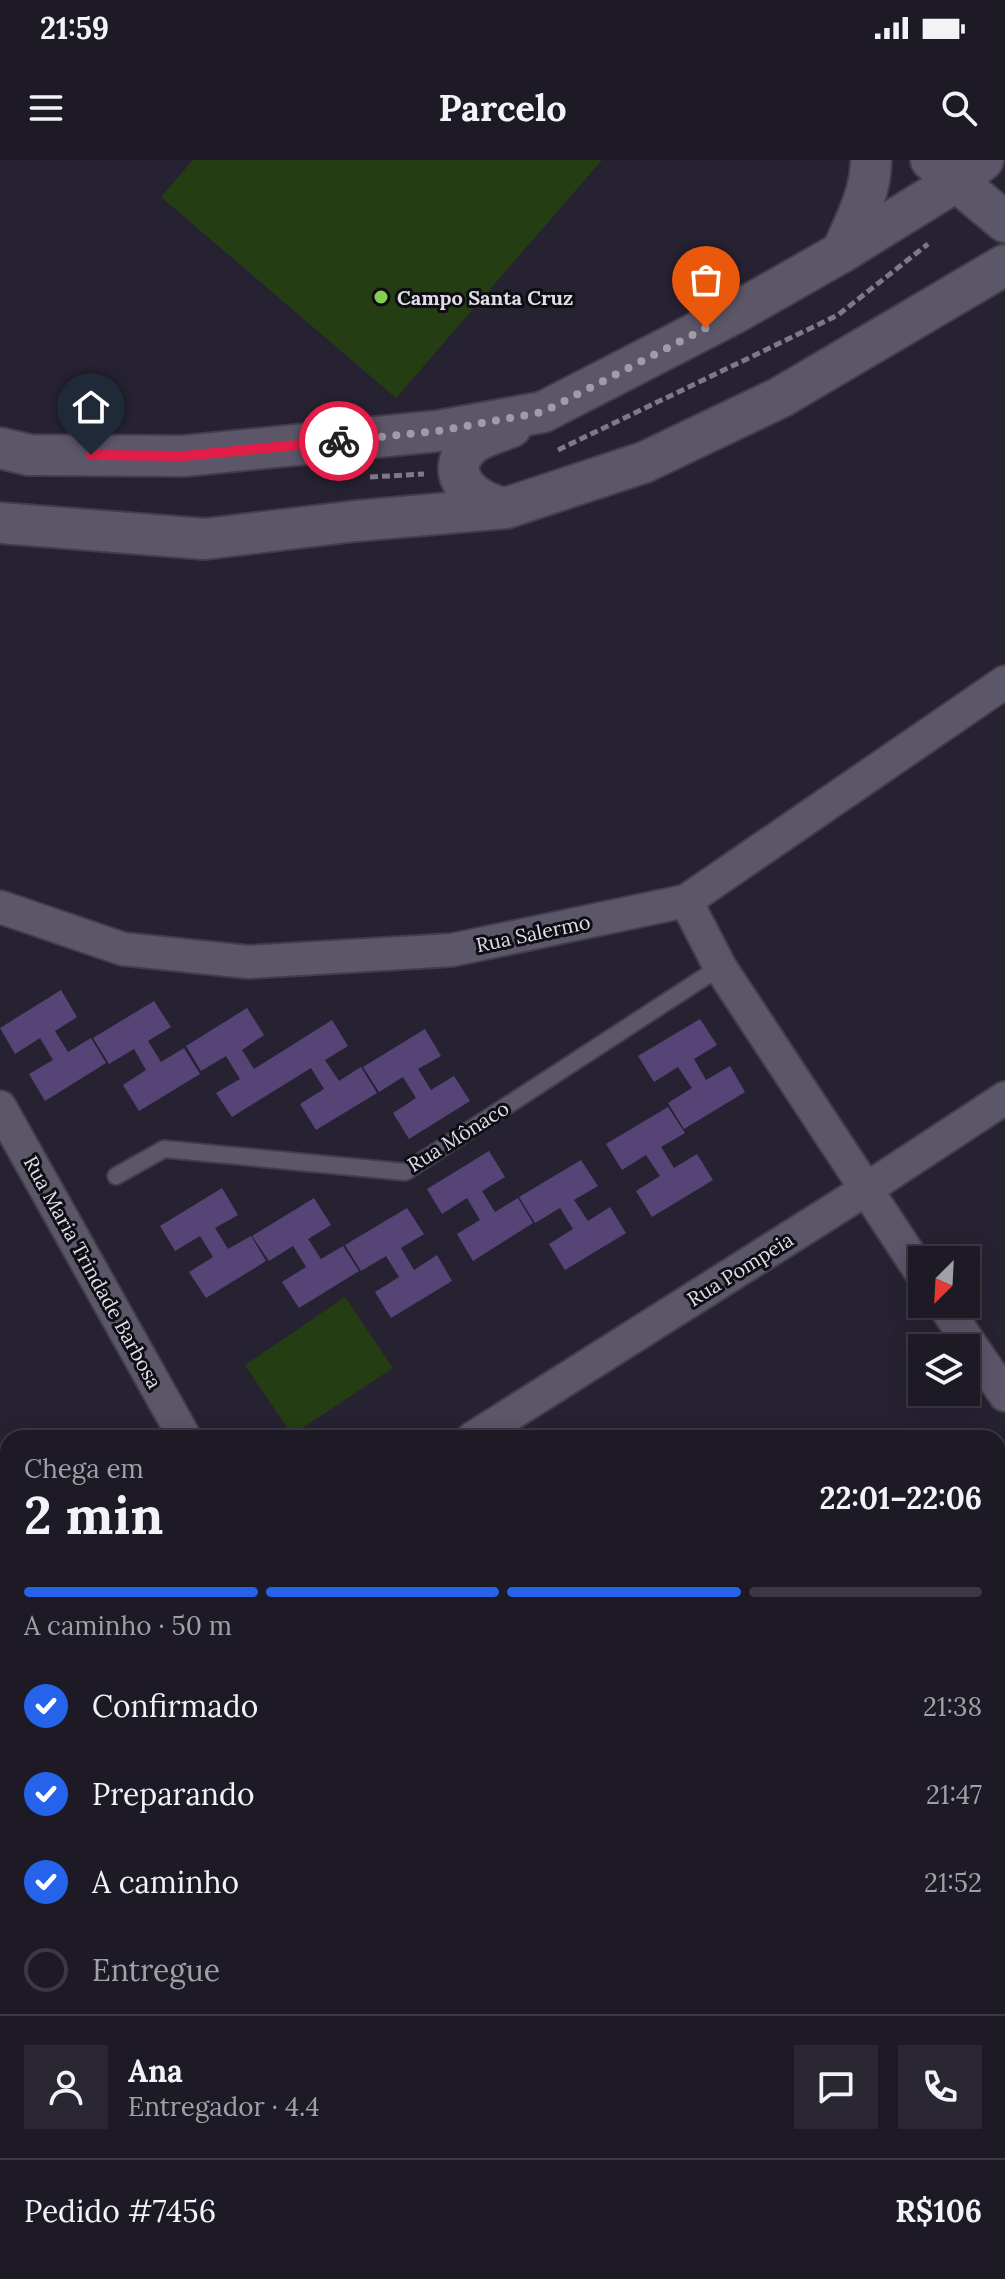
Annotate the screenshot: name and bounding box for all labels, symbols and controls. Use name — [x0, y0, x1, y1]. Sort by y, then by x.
text: 21:59 — [40, 9, 109, 47]
text: Parcelo — [438, 85, 567, 131]
icon: menu — [24, 86, 68, 130]
icon: search — [937, 86, 981, 130]
pin — [672, 246, 740, 328]
icon: bag — [684, 258, 728, 302]
place label: Campo Santa Cruz — [397, 285, 573, 310]
marker: Campo Santa Cruz — [372, 288, 390, 306]
pin — [57, 373, 125, 455]
icon: home — [69, 385, 113, 429]
courier — [299, 401, 379, 481]
icon: bike — [317, 419, 361, 463]
street label: Rua Salermo — [474, 909, 592, 957]
street label: Rua Mônaco — [403, 1095, 513, 1177]
street label: Rua Maria Trindade Barbosa — [19, 1151, 167, 1393]
street label: Rua Pompeia — [682, 1227, 798, 1311]
north arrow — [908, 1246, 980, 1318]
map controls — [908, 1246, 980, 1406]
button: layers — [908, 1334, 980, 1406]
text: Chega em — [24, 1452, 144, 1485]
text: 22:01–22:06 — [819, 1479, 982, 1517]
text: 2 min — [24, 1482, 163, 1548]
text: A caminho · 50 m — [24, 1609, 232, 1642]
icon: check — [24, 1684, 68, 1728]
text: Confirmado — [92, 1687, 258, 1725]
text: 21:38 — [923, 1690, 982, 1723]
icon: check — [24, 1772, 68, 1816]
text: Preparando — [92, 1775, 255, 1813]
text: 21:47 — [926, 1778, 982, 1811]
icon: check — [24, 1860, 68, 1904]
text: A caminho — [92, 1863, 239, 1901]
text: 21:52 — [924, 1866, 982, 1899]
text: Entregue — [92, 1951, 220, 1989]
button: person — [24, 2045, 108, 2129]
button: chat — [794, 2045, 878, 2129]
button: phone — [898, 2045, 982, 2129]
text: Ana — [128, 2052, 183, 2090]
text: Entregador · 4.4 — [128, 2090, 320, 2123]
text: Pedido #7456 — [24, 2192, 216, 2230]
text: R$106 — [895, 2192, 982, 2230]

